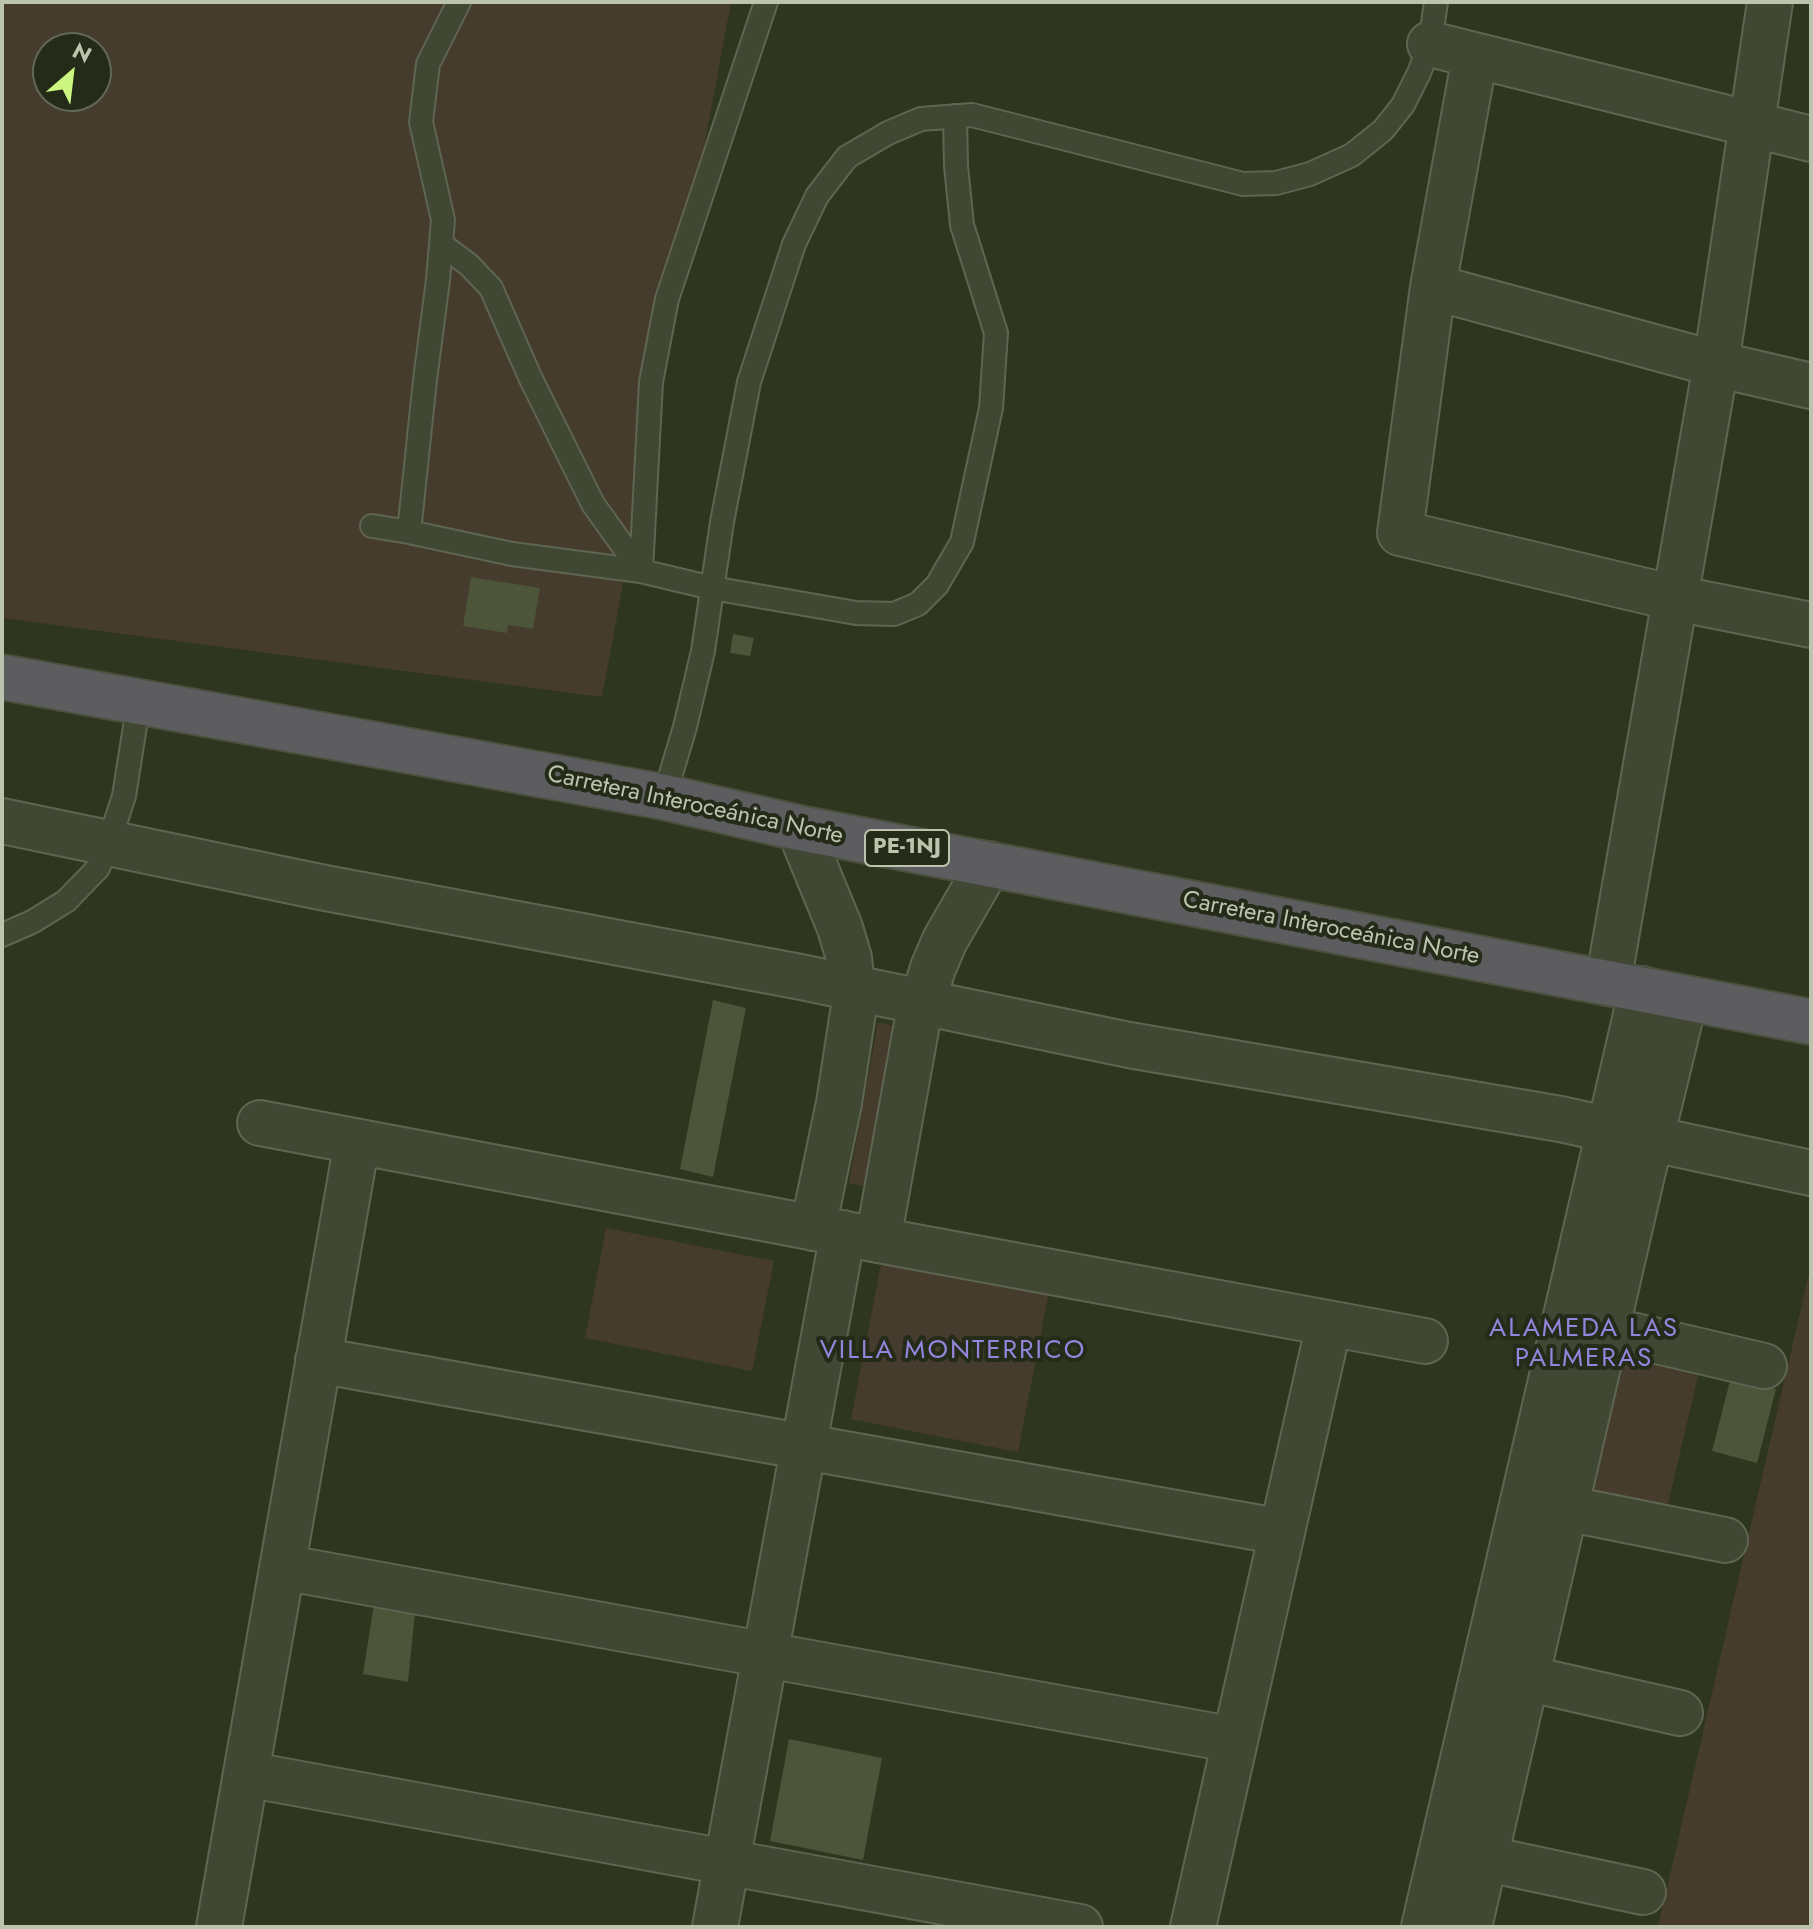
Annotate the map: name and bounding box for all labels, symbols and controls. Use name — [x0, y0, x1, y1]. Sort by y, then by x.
north arrow — [32, 32, 112, 112]
text: N — [67, 34, 98, 71]
street label: Carretera Interoceánica Norte — [544, 761, 846, 851]
road number: PE-1NJ — [865, 830, 949, 866]
street label: Carretera Interoceánica Norte — [1180, 886, 1482, 972]
district label: ALAMEDA LAS PALMERAS — [1489, 1314, 1679, 1376]
district label: VILLA MONTERRICO — [820, 1336, 1086, 1368]

